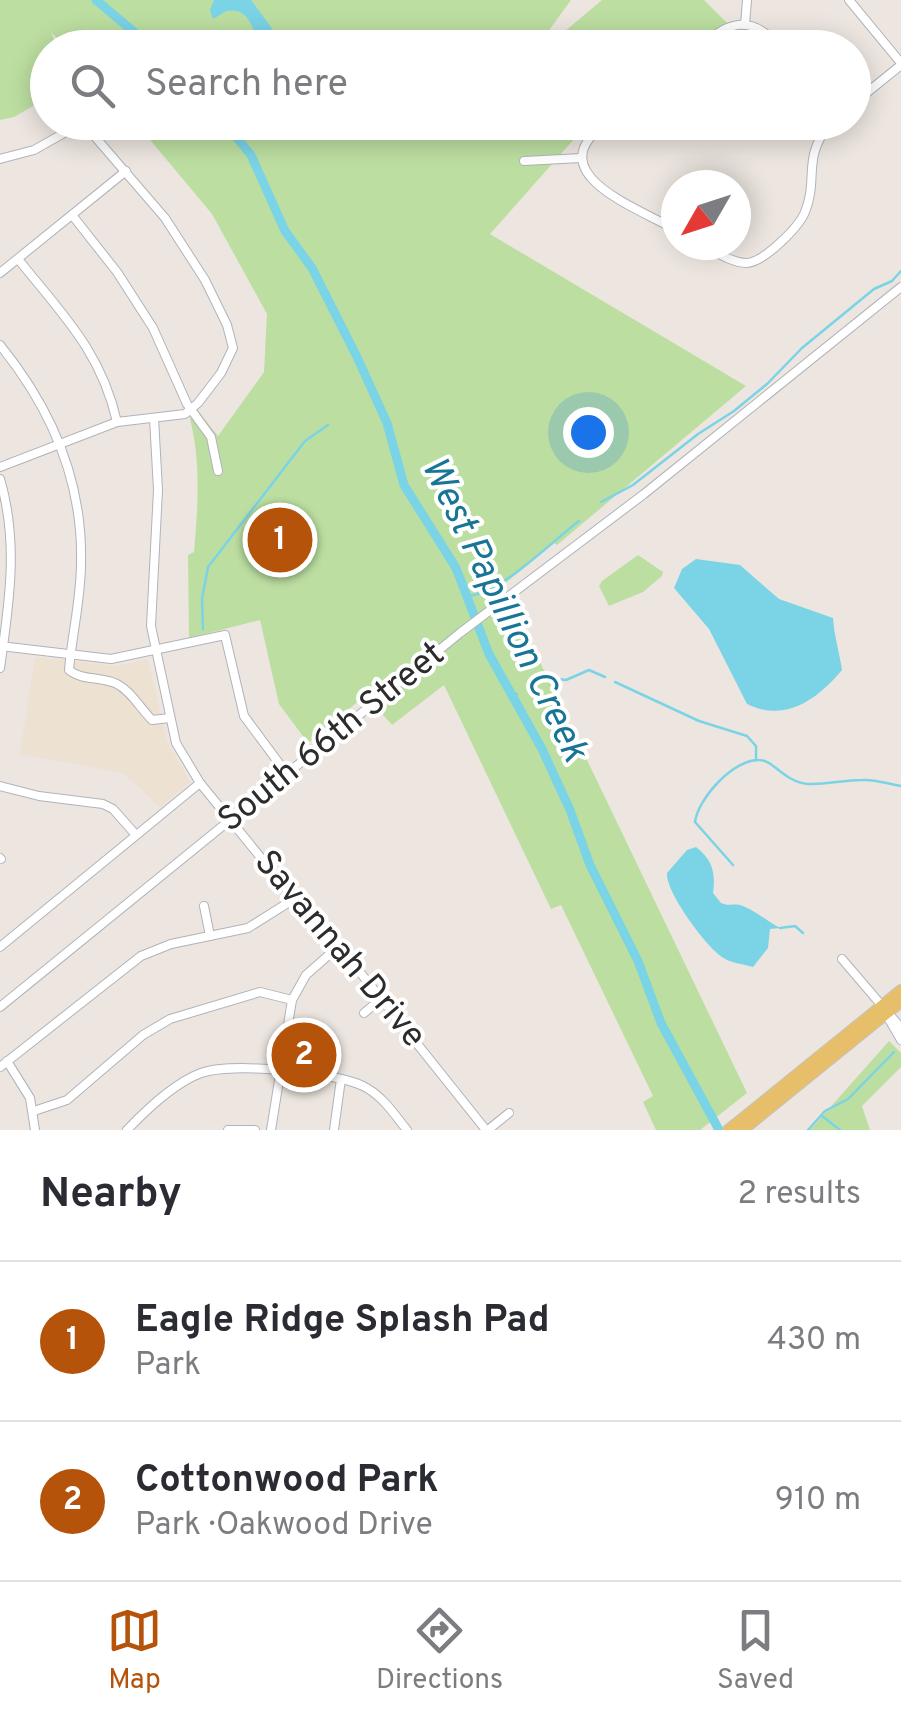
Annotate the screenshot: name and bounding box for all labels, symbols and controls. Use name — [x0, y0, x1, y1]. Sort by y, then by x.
search box — [30, 30, 871, 140]
icon: search — [65, 58, 120, 113]
text: Search here — [145, 61, 348, 110]
north arrow — [661, 170, 751, 260]
your location — [563, 407, 614, 458]
water label: West Papillion Creek — [408, 450, 598, 771]
pin: 1 — [248, 502, 312, 578]
street label: South 66th Street — [210, 633, 454, 843]
street label: Savannah Drive — [244, 842, 434, 1058]
pin: 2 — [272, 1018, 336, 1092]
text: Nearby — [40, 1169, 182, 1222]
text: 2 results — [737, 1175, 861, 1215]
text: Eagle Ridge Splash Pad — [135, 1297, 550, 1346]
text: 1 — [66, 1321, 79, 1361]
text: 430 m — [767, 1321, 861, 1361]
text: Park — [135, 1346, 201, 1386]
text: Cottonwood Park — [135, 1457, 439, 1506]
text: 2 — [63, 1481, 82, 1521]
text: 910 m — [775, 1481, 861, 1521]
text: Park · Oakwood Drive — [135, 1506, 433, 1546]
tab: Map — [107, 1603, 162, 1699]
tab: Directions — [376, 1603, 503, 1699]
tab: Saved — [717, 1603, 794, 1699]

